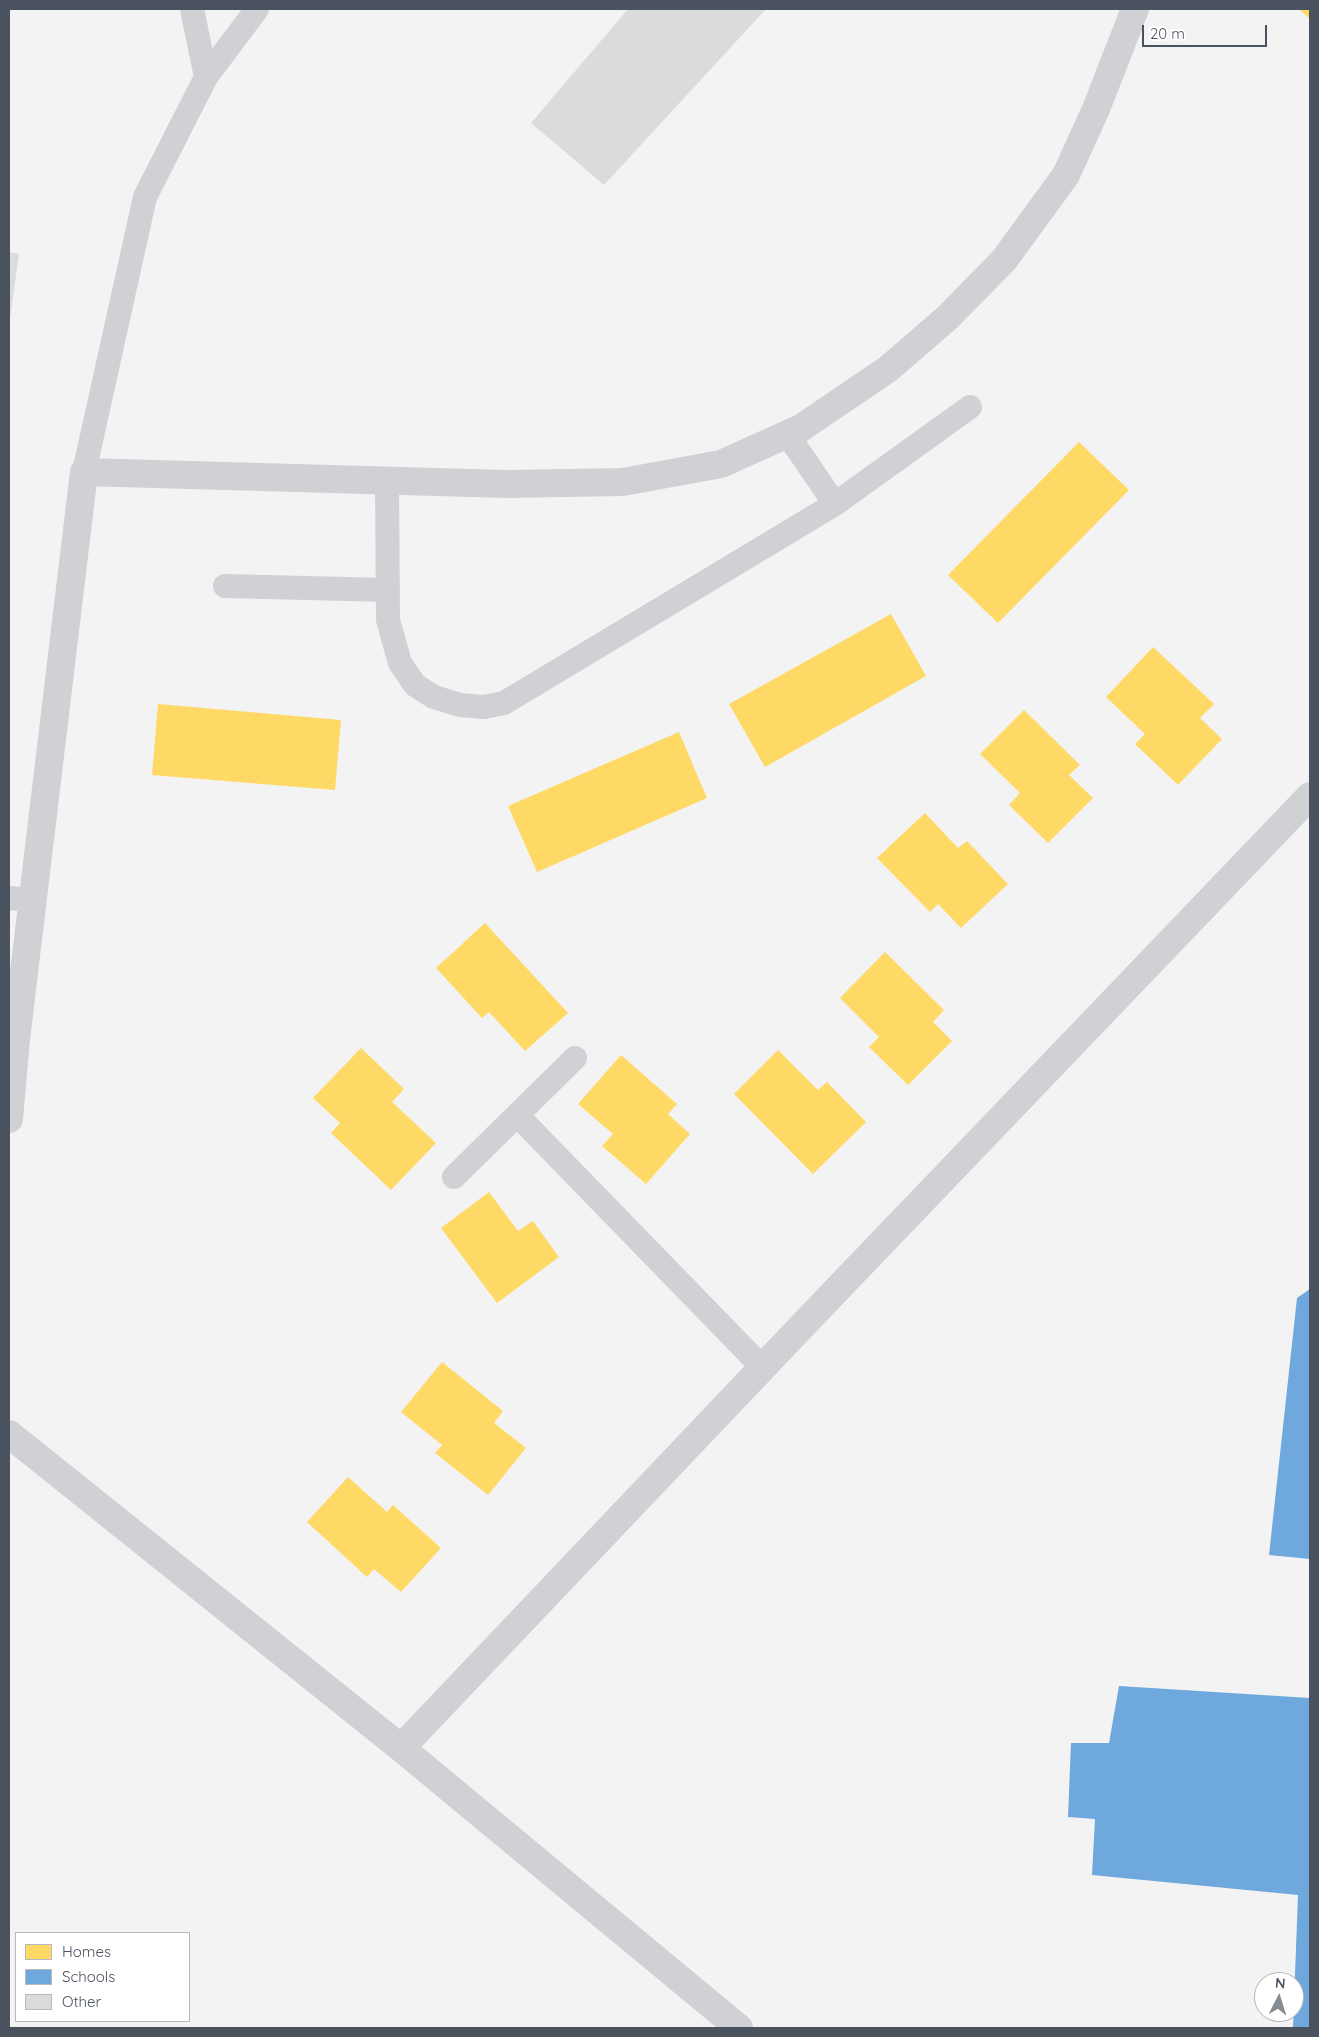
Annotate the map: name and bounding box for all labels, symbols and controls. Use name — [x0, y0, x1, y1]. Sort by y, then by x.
scale bar — [1144, 15, 1269, 47]
text: 20 m — [1150, 24, 1185, 43]
legend — [15, 1932, 190, 2022]
text: Homes — [62, 1942, 111, 1961]
text: Schools — [62, 1967, 115, 1986]
north arrow — [1254, 1972, 1304, 2022]
text: N — [1274, 1974, 1286, 1992]
text: Other — [62, 1992, 101, 2011]

